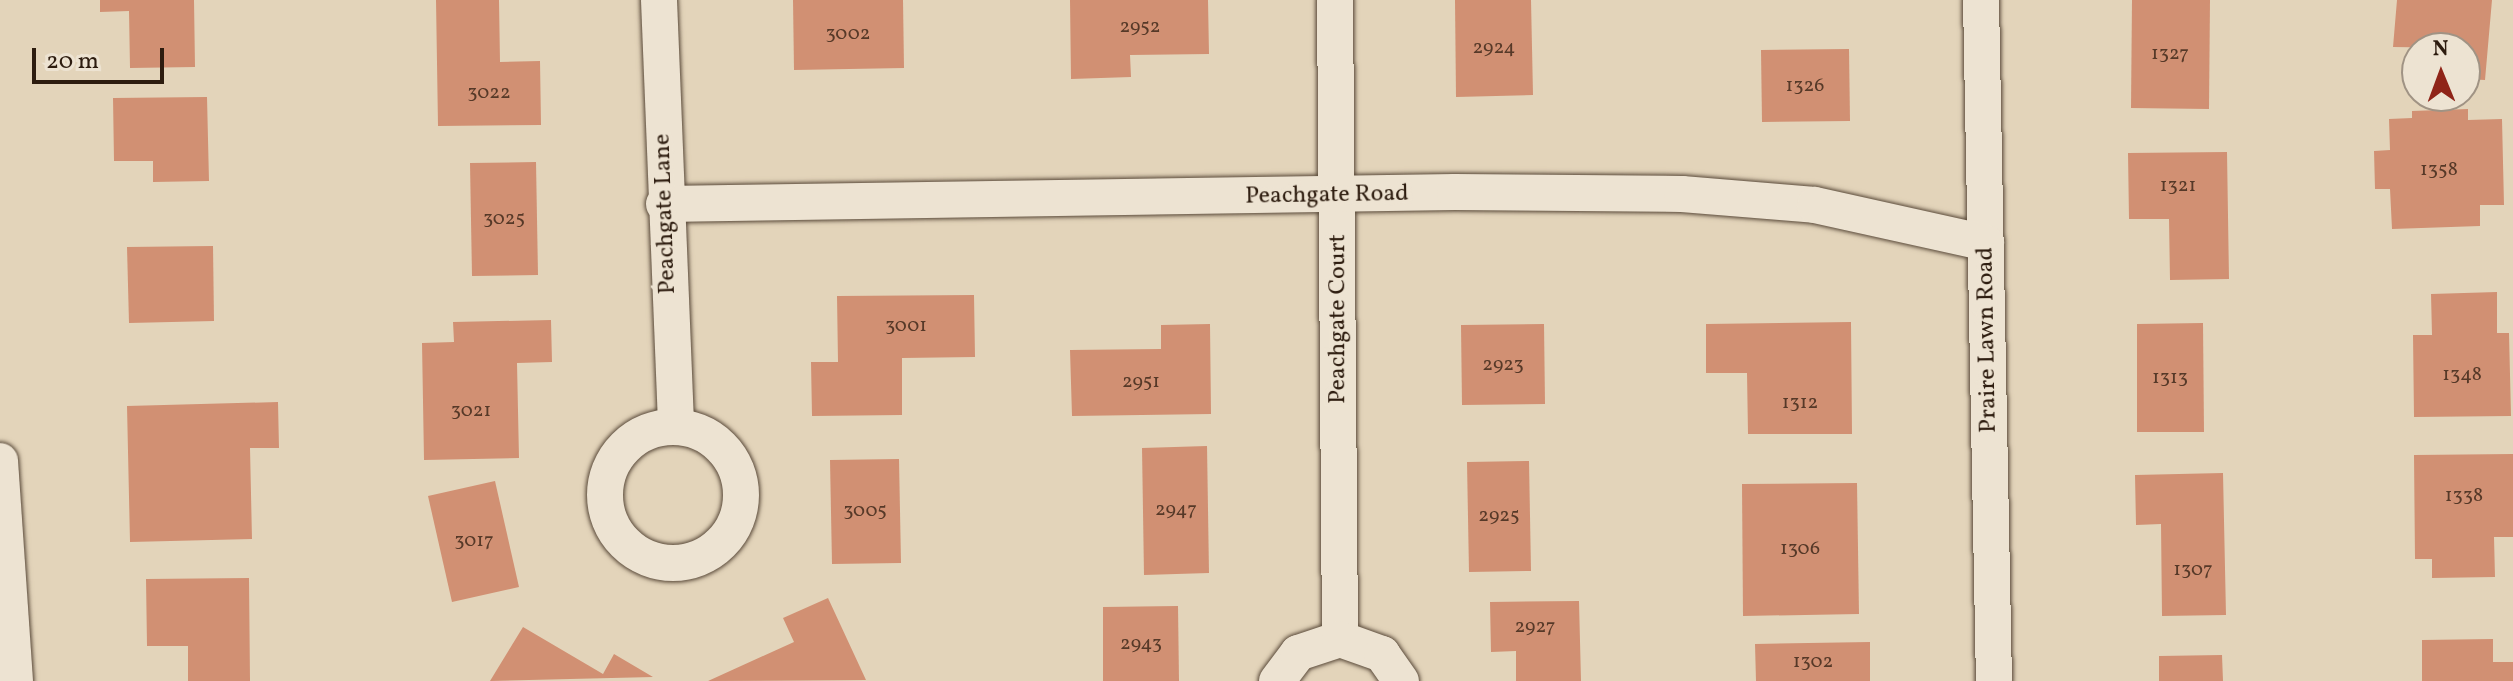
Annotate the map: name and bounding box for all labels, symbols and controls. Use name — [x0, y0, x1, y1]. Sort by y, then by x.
house number: 2952 — [1119, 15, 1161, 39]
house number: 3002 — [825, 22, 871, 46]
scale bar — [36, 32, 168, 82]
north arrow — [2401, 32, 2481, 112]
text: N — [2432, 34, 2449, 65]
house number: 2924 — [1473, 36, 1515, 60]
house number: 1327 — [2151, 42, 2189, 66]
text: 20 m — [46, 45, 99, 79]
house number: 1326 — [1786, 74, 1824, 98]
house number: 3022 — [467, 81, 511, 105]
street label: Peachgate Lane — [649, 133, 683, 295]
house number: 1358 — [2420, 158, 2458, 182]
house number: 1321 — [2160, 174, 2196, 198]
street label: Peachgate Road — [1245, 180, 1409, 212]
house number: 3025 — [483, 207, 525, 231]
street label: Peachgate Court — [1325, 234, 1353, 404]
street label: Praire Lawn Road — [1972, 247, 2004, 433]
house number: 3001 — [885, 314, 927, 338]
house number: 2923 — [1482, 353, 1524, 377]
house number: 1348 — [2442, 363, 2482, 387]
house number: 1313 — [2152, 366, 2188, 390]
house number: 2951 — [1122, 370, 1160, 394]
house number: 1312 — [1782, 391, 1818, 415]
house number: 3021 — [451, 399, 491, 423]
house number: 1338 — [2445, 484, 2483, 508]
house number: 2947 — [1155, 498, 1197, 522]
house number: 3005 — [843, 499, 887, 523]
house number: 2925 — [1478, 504, 1520, 528]
house number: 3017 — [454, 529, 494, 553]
house number: 1306 — [1780, 537, 1820, 561]
house number: 1307 — [2173, 558, 2213, 582]
house number: 2927 — [1515, 615, 1555, 639]
house number: 2943 — [1120, 632, 1162, 656]
house number: 1302 — [1793, 650, 1833, 674]

